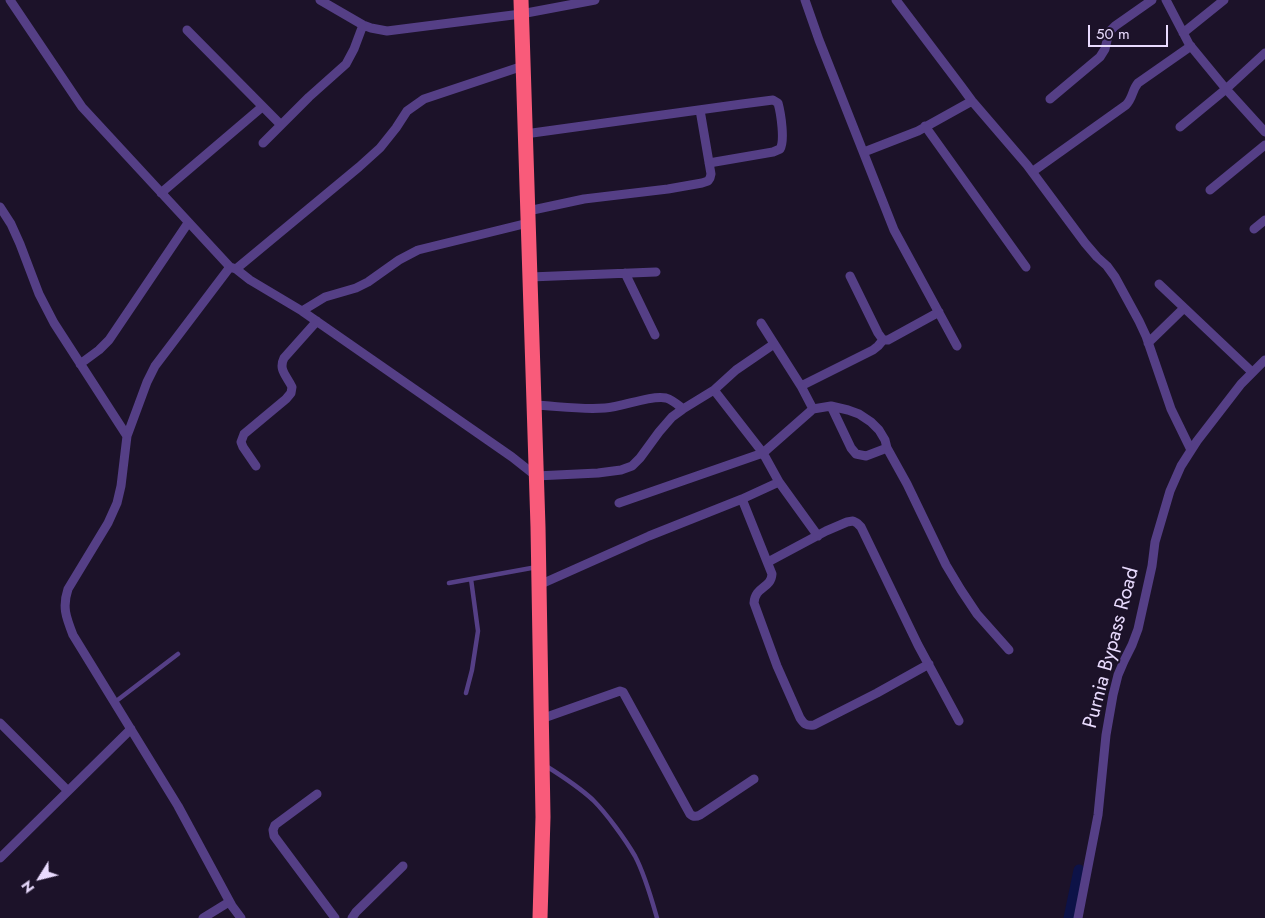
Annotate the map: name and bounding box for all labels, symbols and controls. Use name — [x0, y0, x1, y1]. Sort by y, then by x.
scale bar — [1090, 15, 1170, 47]
text: 50 m — [1096, 23, 1130, 45]
street label: Purnia Bypass Road — [1079, 565, 1145, 731]
north arrow — [15, 853, 65, 903]
text: N — [17, 876, 39, 897]

